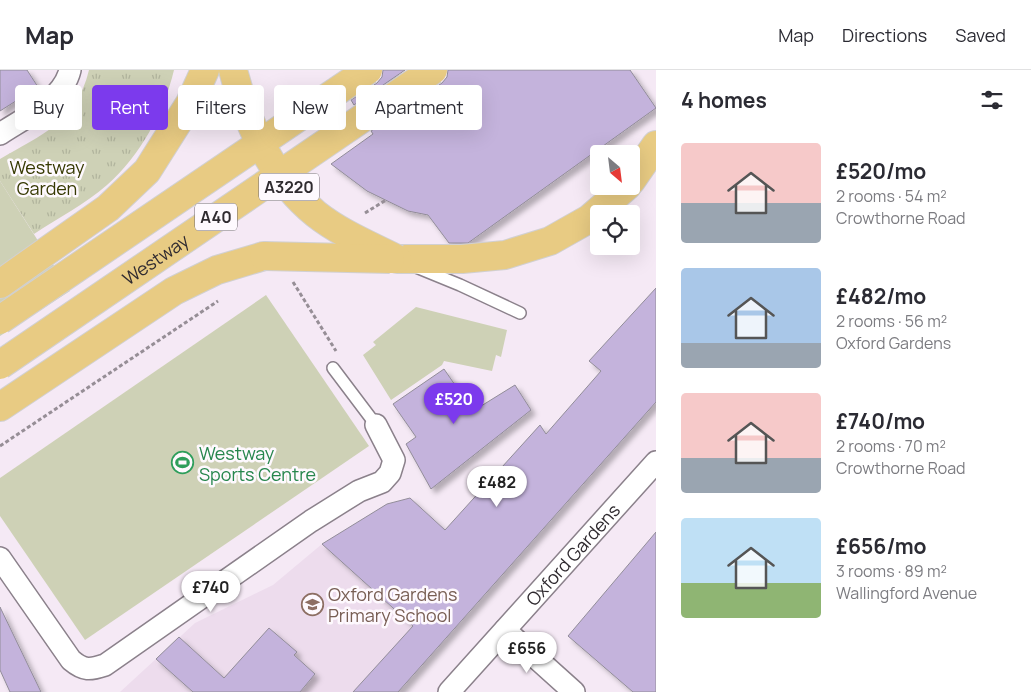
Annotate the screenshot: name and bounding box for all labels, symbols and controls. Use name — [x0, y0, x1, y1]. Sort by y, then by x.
text: Map — [25, 18, 74, 51]
text: Map — [778, 23, 814, 47]
text: Directions — [842, 23, 927, 47]
text: Saved — [955, 23, 1006, 47]
chip: Buy — [15, 85, 82, 130]
chip: Rent — [92, 85, 168, 130]
chip: Filters — [178, 85, 264, 130]
chip: New — [274, 85, 346, 130]
chip: Apartment — [356, 85, 482, 130]
text: 4 homes — [681, 86, 767, 114]
icon: filters — [978, 86, 1006, 114]
north arrow — [590, 145, 640, 195]
map controls — [590, 145, 640, 255]
park label: Westway Garden — [9, 155, 85, 200]
text: £520/mo — [836, 157, 926, 185]
icon: home — [721, 163, 781, 223]
road number: A3220 — [259, 174, 319, 200]
text: 2 rooms · 54 m² — [836, 185, 947, 207]
road number: A40 — [195, 204, 237, 230]
button: locate — [590, 205, 640, 255]
text: Crowthorne Road — [836, 207, 966, 229]
street label: Westway — [118, 228, 194, 290]
text: £482/mo — [836, 282, 926, 310]
icon: home — [721, 288, 781, 348]
text: 2 rooms · 56 m² — [836, 310, 947, 332]
text: Oxford Gardens — [836, 332, 951, 354]
pin: £520 — [424, 382, 484, 425]
text: £520 — [435, 388, 473, 410]
text: £740/mo — [836, 407, 925, 435]
icon: home — [721, 413, 781, 473]
text: 2 rooms · 70 m² — [836, 435, 946, 457]
place label: Westway Sports Centre — [199, 441, 316, 486]
sports icon: Westway Sports Centre — [171, 451, 195, 475]
text: Crowthorne Road — [836, 457, 966, 479]
pin: £482 — [467, 466, 527, 508]
text: £482 — [478, 471, 516, 493]
street label: Oxford Gardens — [521, 498, 625, 611]
text: £656/mo — [836, 532, 927, 560]
icon: home — [721, 538, 781, 598]
text: 3 rooms · 89 m² — [836, 560, 947, 582]
pin: £740 — [181, 570, 241, 613]
text: £740 — [192, 576, 230, 598]
place label: Oxford Gardens Primary School — [328, 582, 457, 627]
text: Wallingford Avenue — [836, 582, 977, 604]
school or university icon: Oxford Gardens Primary School — [300, 592, 324, 616]
pin: £656 — [497, 632, 557, 674]
text: £656 — [508, 637, 546, 659]

